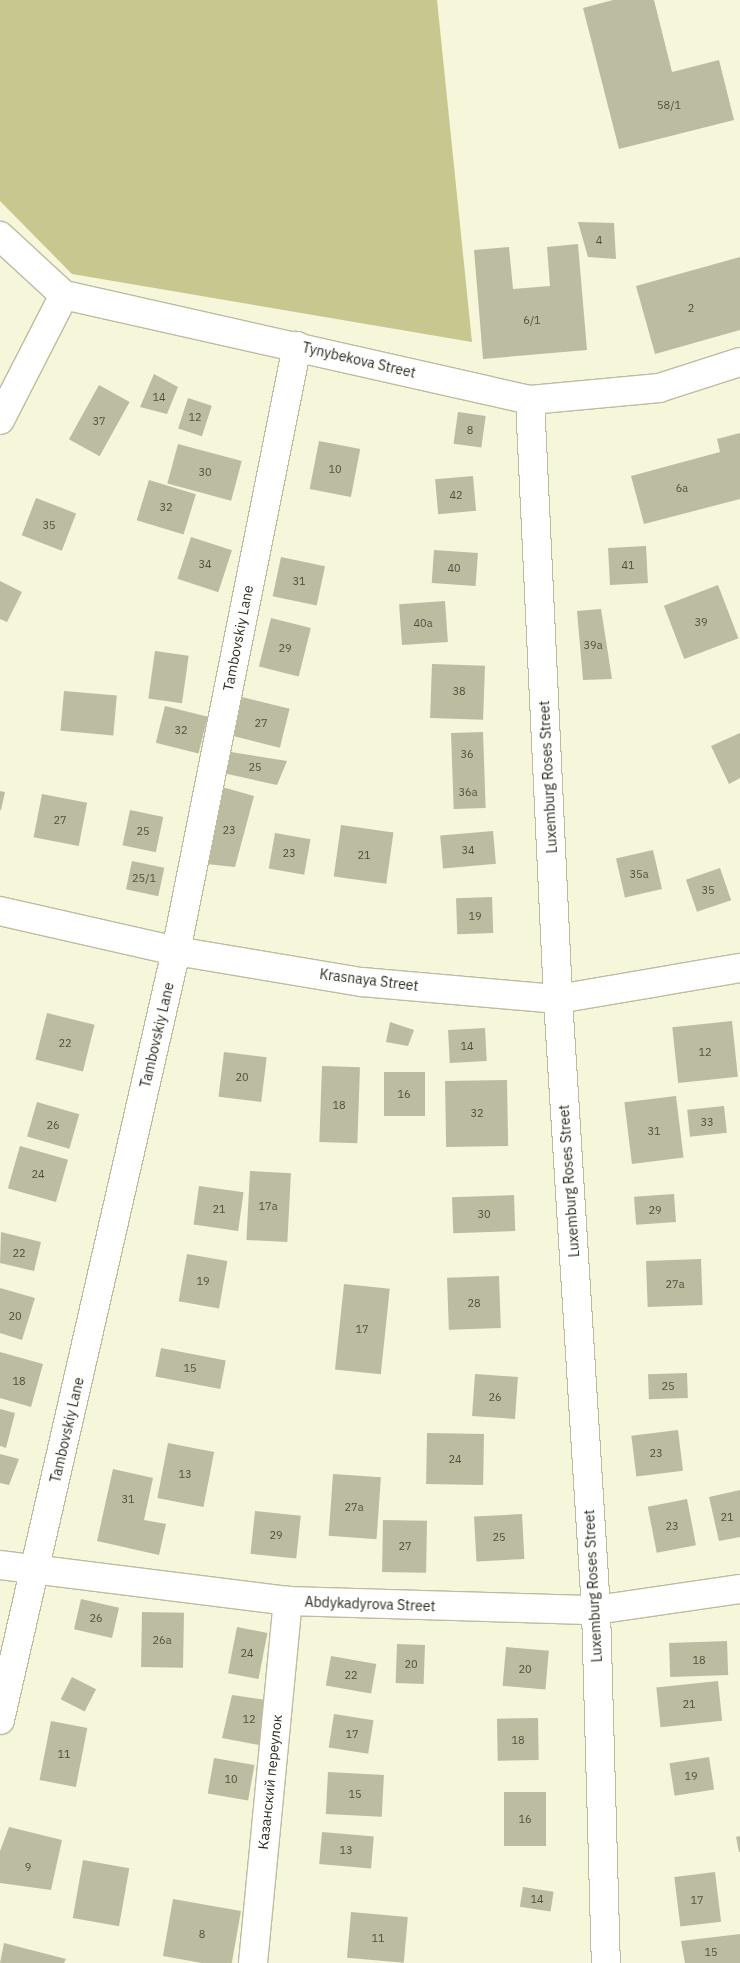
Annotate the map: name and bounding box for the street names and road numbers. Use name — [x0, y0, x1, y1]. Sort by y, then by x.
street label: Tynybekova Street — [301, 339, 417, 381]
street label: Tambovskiy Lane — [219, 584, 257, 692]
street label: Luxemburg Roses Street — [536, 700, 560, 854]
street label: Krasnaya Street — [319, 966, 419, 994]
street label: Tambovskiy Lane — [137, 981, 177, 1089]
street label: Luxemburg Roses Street — [555, 1104, 583, 1258]
street label: Tambovskiy Lane — [47, 1376, 87, 1484]
street label: Luxemburg Roses Street — [581, 1509, 605, 1663]
street label: Abdykadyrova Street — [304, 1593, 436, 1615]
street label: Казанский переулок — [255, 1714, 285, 1850]

